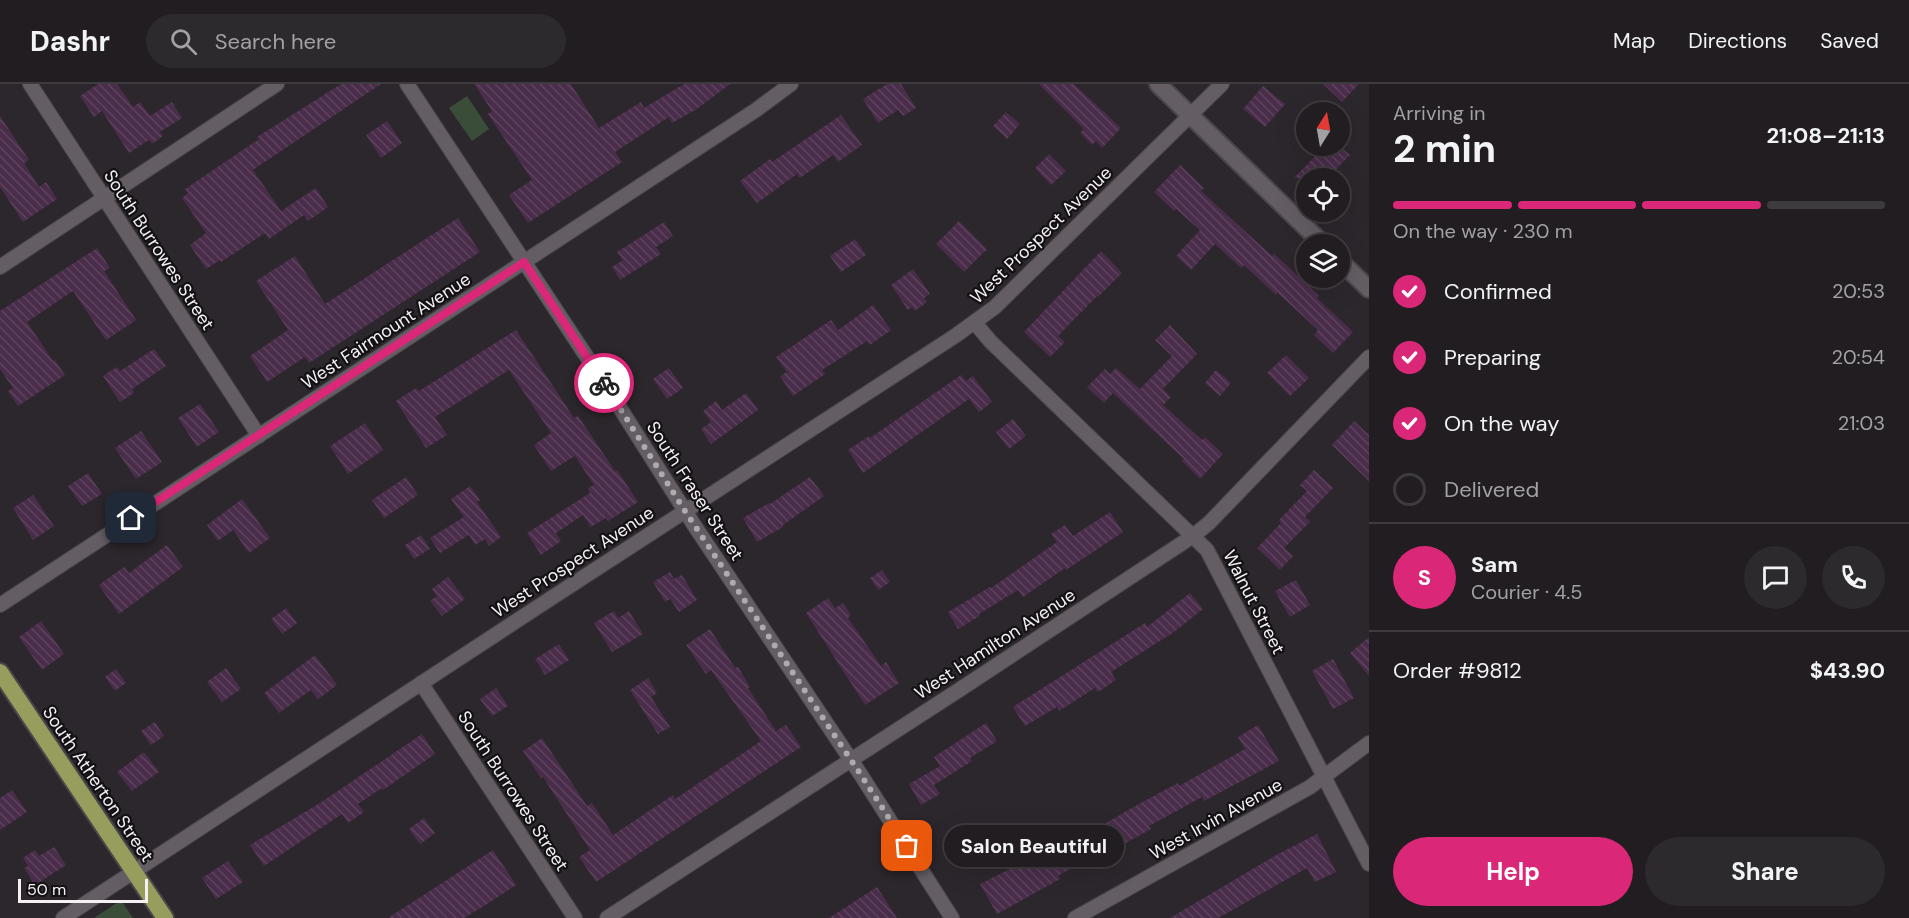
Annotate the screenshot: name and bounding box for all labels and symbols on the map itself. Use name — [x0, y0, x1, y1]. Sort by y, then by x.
north arrow — [1296, 102, 1350, 156]
street label: West Prospect Avenue — [965, 161, 1117, 309]
street label: South Burrowes Street — [98, 165, 220, 335]
street label: West Fairmount Avenue — [297, 267, 475, 395]
courier — [574, 353, 634, 413]
street label: South Fraser Street — [641, 417, 749, 565]
pin — [105, 492, 156, 543]
street label: West Prospect Avenue — [488, 501, 658, 623]
street label: Walnut Street — [1217, 546, 1291, 658]
street label: West Hamilton Avenue — [910, 583, 1080, 705]
street label: South Atherton Street — [37, 702, 159, 866]
street label: South Burrowes Street — [452, 706, 574, 876]
street label: West Irvin Avenue — [1145, 773, 1287, 865]
pin — [881, 820, 932, 871]
callout: Salon Beautiful — [943, 825, 1123, 867]
scale bar — [18, 876, 148, 904]

